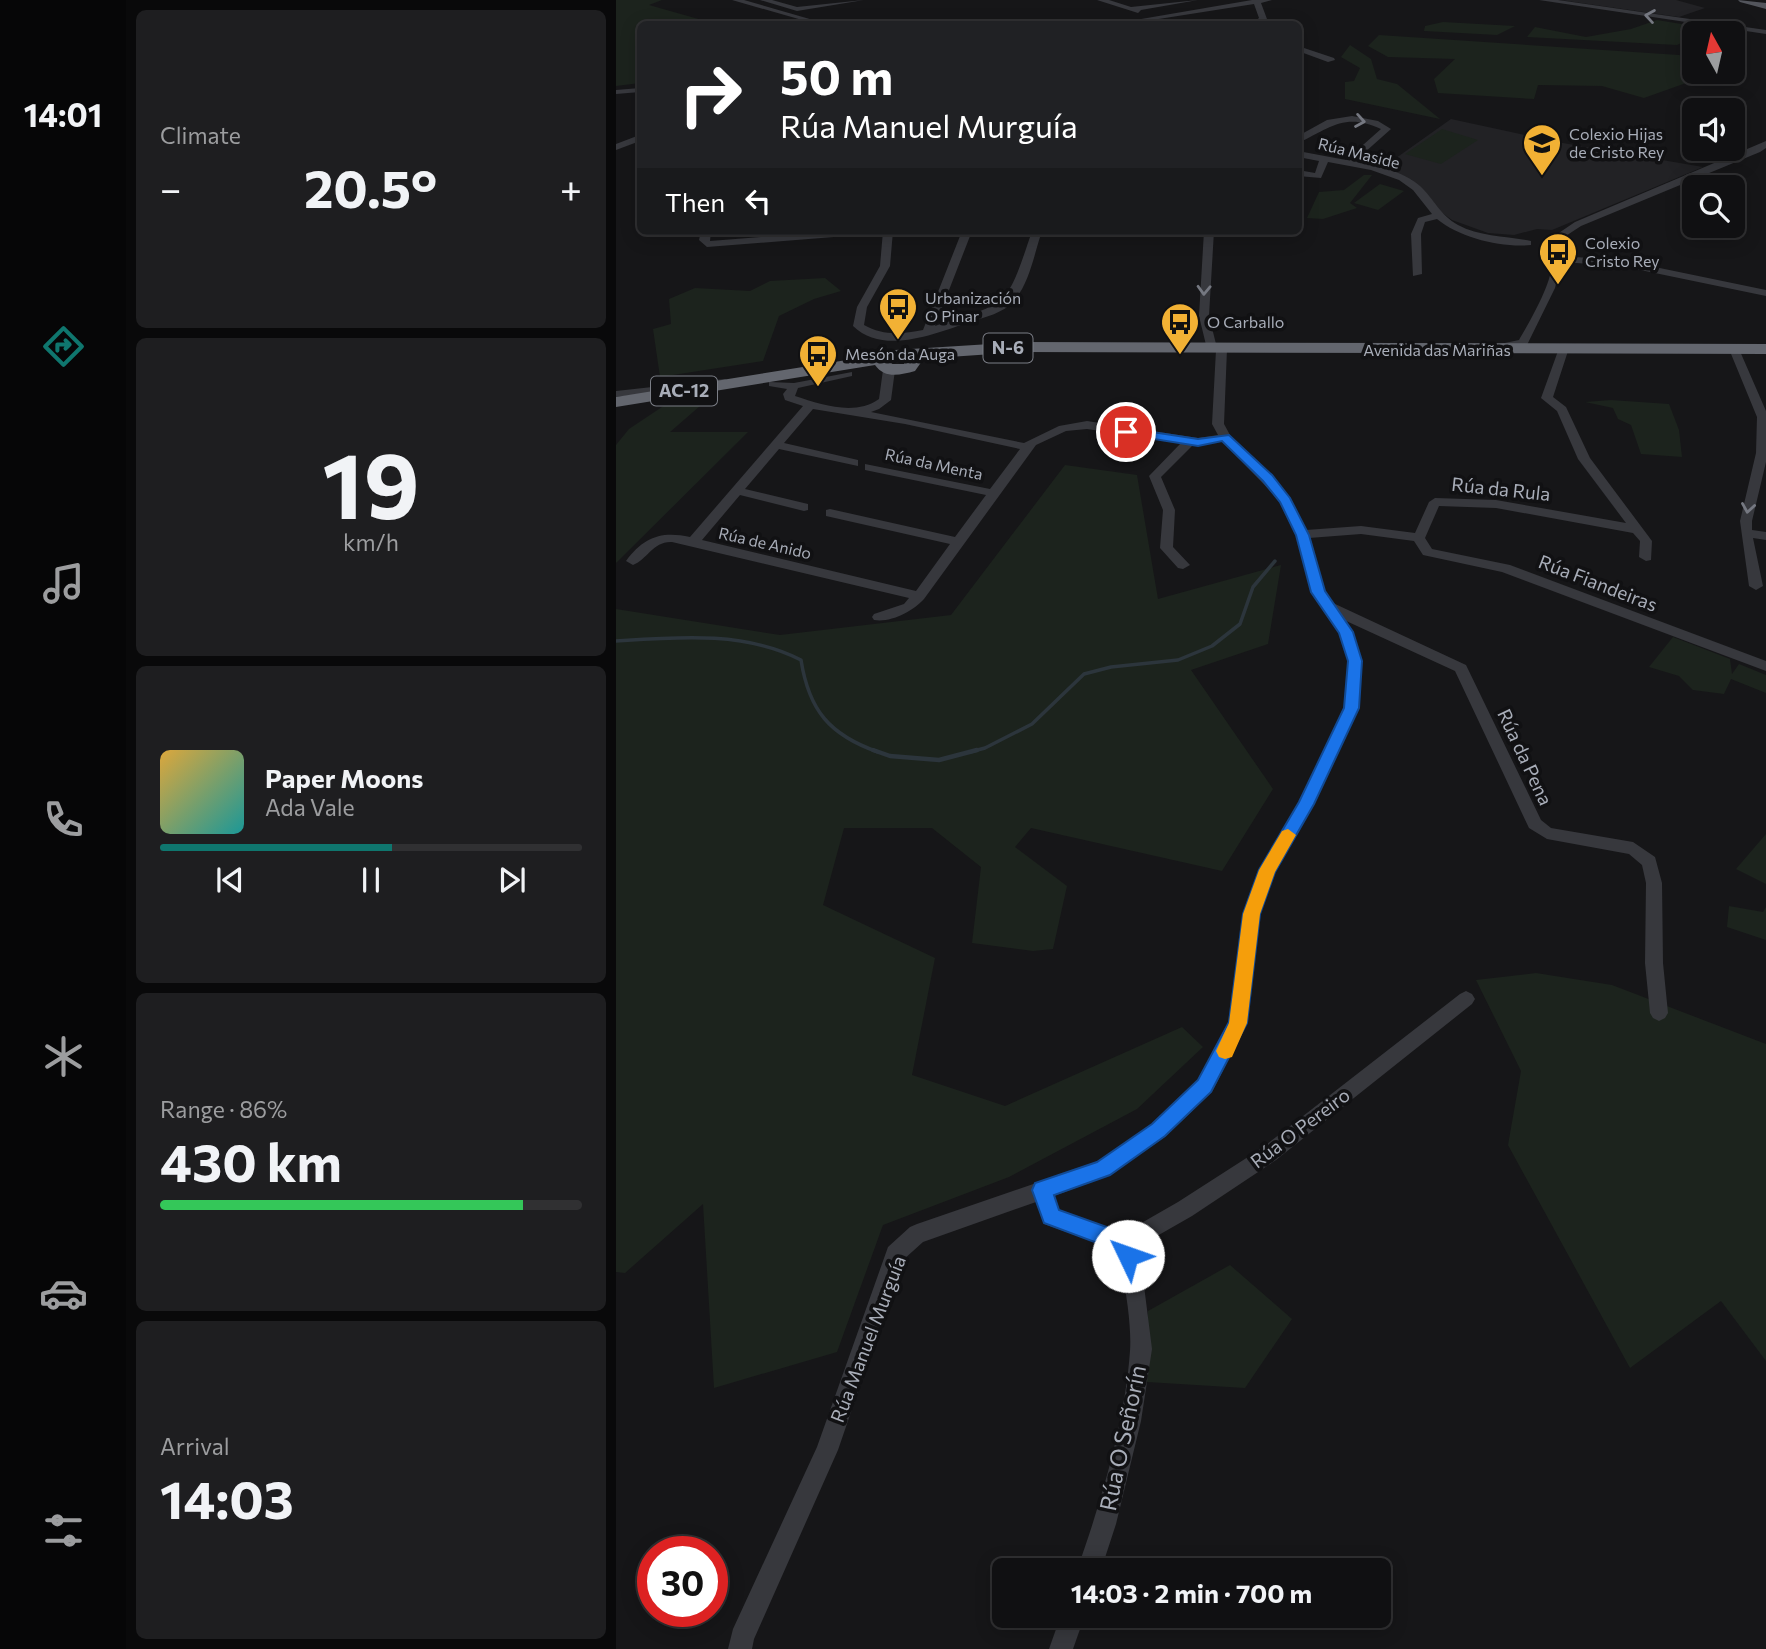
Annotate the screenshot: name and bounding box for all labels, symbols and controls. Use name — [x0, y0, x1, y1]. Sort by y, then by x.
one-way arrow — [1644, 9, 1656, 24]
north arrow — [1682, 21, 1745, 84]
map controls — [1682, 21, 1745, 238]
text: 50 m — [780, 45, 893, 105]
icon: right — [665, 49, 756, 140]
text: 14:01 — [24, 94, 102, 134]
button: sound — [1682, 98, 1745, 161]
text: Rúa Manuel Murguía — [780, 105, 1078, 145]
one-way arrow — [1354, 113, 1366, 128]
text: Climate — [160, 121, 241, 149]
school or university icon: Colexio Hijas de Cristo Rey — [1521, 122, 1563, 177]
place label: Colexio Hijas de Cristo Rey — [1569, 124, 1664, 161]
street label: Rúa Maside — [1316, 133, 1402, 172]
text: 20.5° — [304, 155, 437, 219]
text: − — [160, 164, 182, 211]
text: + — [560, 164, 582, 211]
button: search — [1682, 175, 1745, 238]
icon: left — [739, 182, 777, 220]
text: Then — [665, 186, 725, 217]
bus stop icon: Colexio Cristo Rey — [1537, 231, 1579, 286]
place label: Colexio Cristo Rey — [1585, 233, 1659, 270]
one-way arrow — [1197, 285, 1212, 296]
bus stop icon: Urbanización O Pinar — [877, 286, 919, 341]
place label: Urbanización O Pinar — [925, 288, 1021, 325]
bus stop icon: O Carballo — [1159, 301, 1201, 356]
place label: O Carballo — [1207, 312, 1284, 331]
icon: directions — [39, 322, 88, 371]
bus stop icon: Mesón da Auga — [797, 333, 839, 388]
road number: N-6 — [984, 334, 1032, 362]
street label: Avenida das Mariñas — [1363, 340, 1511, 359]
place label: Mesón da Auga — [845, 344, 955, 363]
road number: AC-12 — [651, 376, 717, 405]
pin — [1096, 402, 1156, 462]
icon: arrive — [1107, 413, 1145, 451]
text: 19 — [322, 426, 420, 538]
street label: Rúa da Menta — [883, 444, 985, 483]
street label: Rúa da Rula — [1450, 472, 1552, 505]
one-way arrow — [1741, 502, 1756, 514]
street label: Rúa de Anido — [717, 523, 813, 562]
text: km/h — [343, 528, 399, 556]
street label: Rúa Fiandeiras — [1536, 549, 1661, 616]
icon: music — [39, 559, 88, 608]
street label: Rúa da Pena — [1493, 705, 1558, 809]
text: Paper Moons — [265, 762, 423, 793]
text: Ada Vale — [265, 793, 355, 821]
icon: phone — [39, 795, 88, 844]
icon: previous — [211, 861, 249, 899]
icon: pause — [352, 861, 390, 899]
icon: next — [493, 861, 531, 899]
icon: climate — [39, 1032, 88, 1081]
street label: Rúa O Pereiro — [1246, 1083, 1354, 1172]
text: Range · 86% — [160, 1095, 287, 1123]
text: 430 km — [160, 1129, 342, 1193]
position arrow — [1091, 1219, 1165, 1293]
street label: Rúa Manuel Murguía — [825, 1252, 910, 1425]
icon: car — [39, 1269, 88, 1318]
street label: Rúa O Señorín — [1093, 1362, 1151, 1513]
text: Arrival — [160, 1432, 230, 1460]
text: 14:03 — [160, 1466, 294, 1530]
icon: filters — [39, 1506, 88, 1555]
speed limit sign: 30 — [637, 1536, 728, 1627]
text: 14:03 · 2 min · 700 m — [1071, 1577, 1312, 1608]

